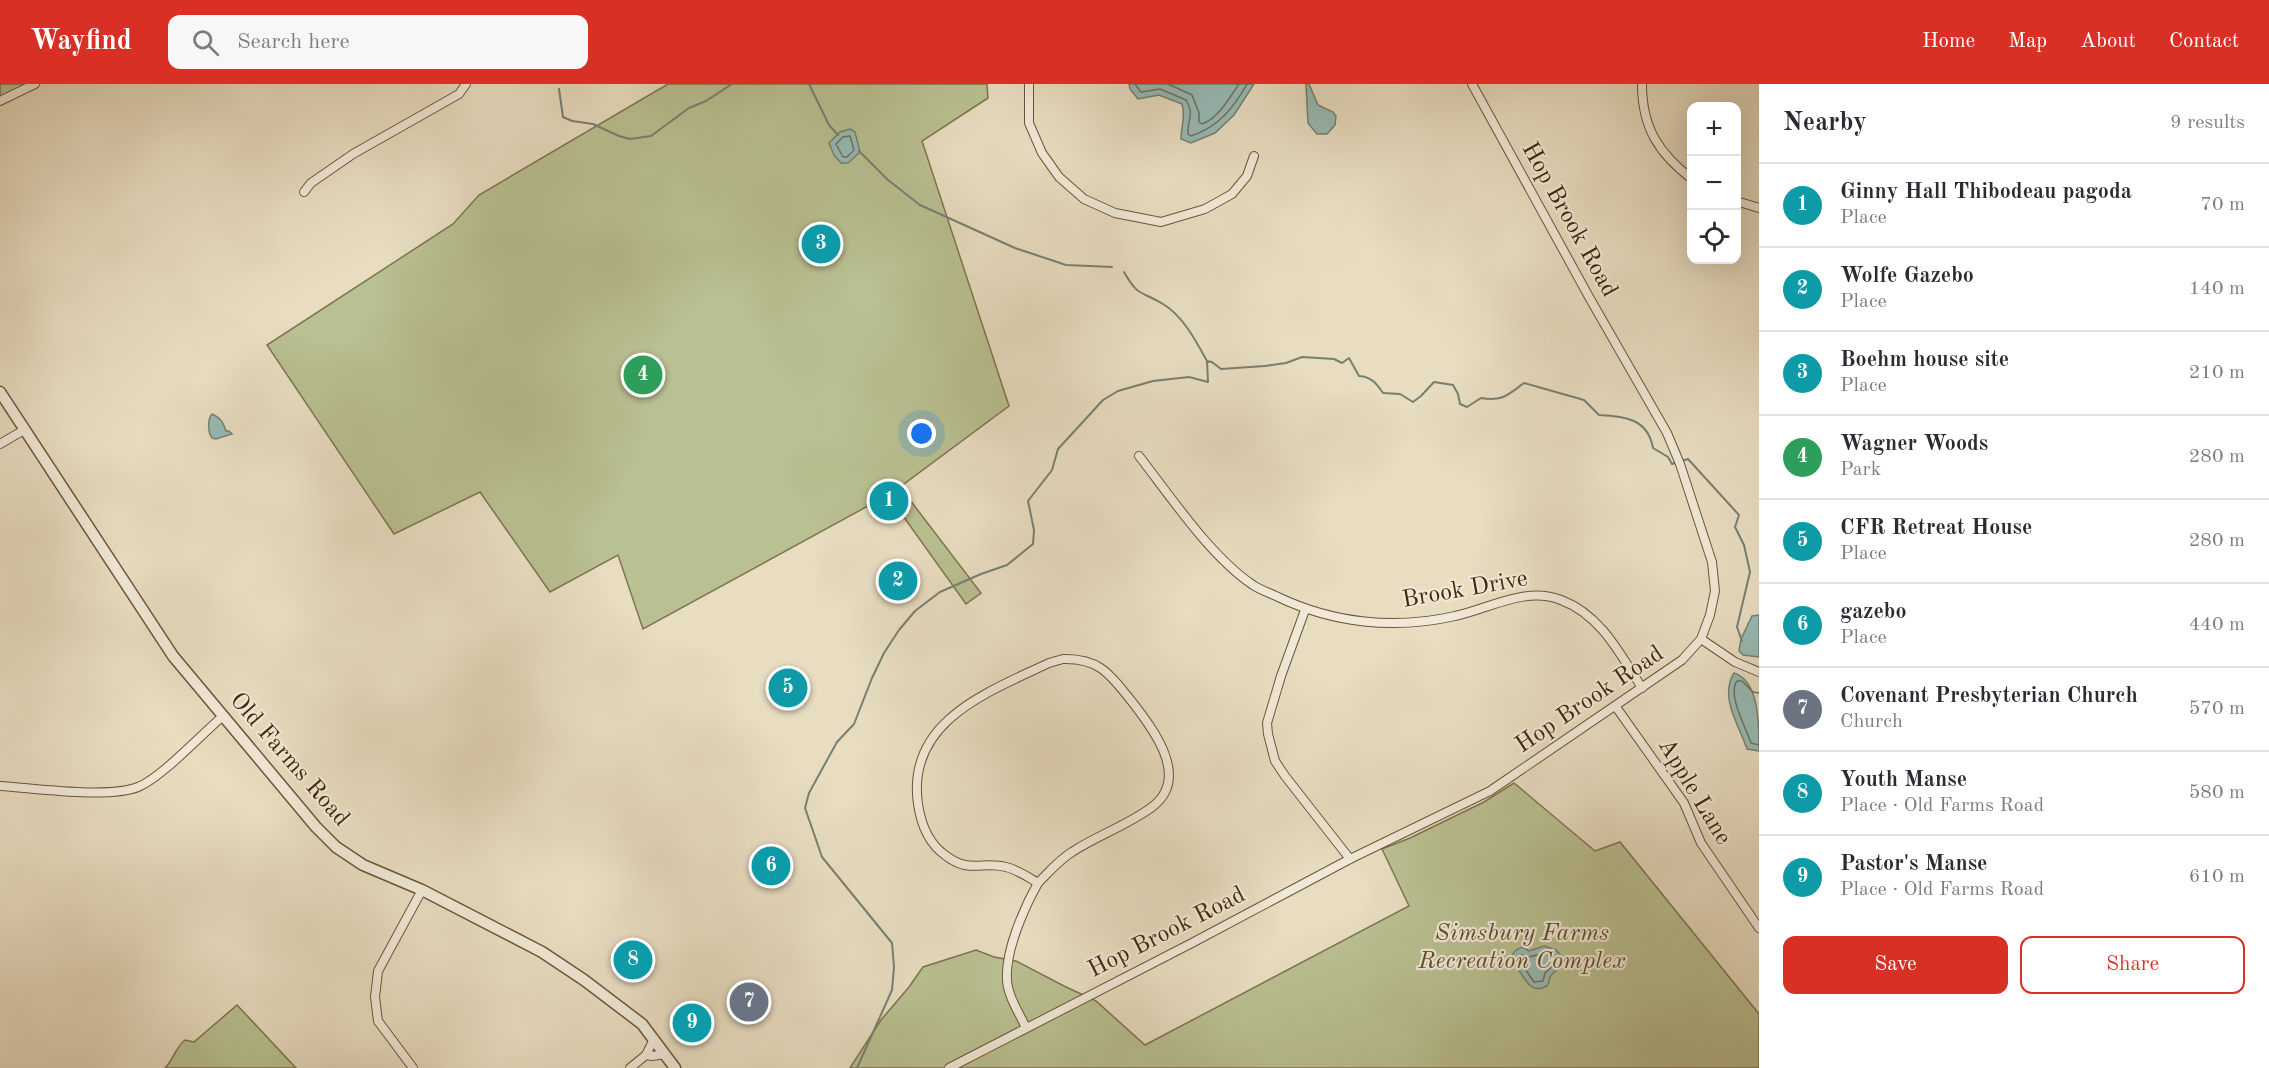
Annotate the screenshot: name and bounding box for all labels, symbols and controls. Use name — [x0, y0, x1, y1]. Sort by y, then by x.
search box — [168, 15, 588, 69]
icon: search — [189, 26, 222, 59]
text: Wayfind — [30, 28, 132, 56]
text: Search here — [237, 31, 350, 53]
text: Home — [1922, 31, 1975, 52]
text: Map — [2008, 31, 2047, 52]
text: About — [2080, 31, 2136, 52]
text: Contact — [2169, 31, 2239, 52]
map controls — [1687, 102, 1741, 264]
button: + — [1687, 102, 1741, 156]
text: Nearby — [1783, 110, 1867, 136]
text: 9 results — [2170, 113, 2245, 133]
street label: Hop Brook Road — [1517, 139, 1621, 301]
button: − — [1687, 156, 1741, 210]
text: Ginny Hall Thibodeau pagoda — [1840, 181, 2132, 203]
text: 1 — [1797, 195, 1808, 215]
text: 70 m — [2200, 195, 2245, 215]
text: Place — [1840, 208, 1887, 228]
button: locate — [1687, 210, 1741, 264]
pin: 3 — [802, 222, 840, 266]
text: Wolfe Gazebo — [1840, 265, 1974, 287]
text: 2 — [1797, 279, 1808, 299]
text: 140 m — [2189, 279, 2245, 299]
text: Place — [1840, 292, 1887, 312]
text: Boehm house site — [1840, 349, 2009, 371]
pin: 4 — [624, 352, 662, 398]
text: 3 — [1797, 363, 1808, 383]
text: 210 m — [2189, 363, 2245, 383]
text: Place — [1840, 376, 1887, 396]
your location — [907, 419, 936, 448]
text: Wagner Woods — [1840, 433, 1988, 455]
text: 4 — [1797, 447, 1808, 467]
text: 280 m — [2189, 447, 2245, 467]
text: Park — [1840, 460, 1881, 480]
pin: 1 — [870, 478, 908, 524]
text: CFR Retreat House — [1840, 517, 2032, 539]
text: 5 — [1797, 531, 1808, 551]
text: 280 m — [2189, 531, 2245, 551]
text: Place — [1840, 544, 1887, 564]
pin: 2 — [878, 558, 918, 604]
street label: Brook Drive — [1400, 567, 1530, 613]
text: gazebo — [1840, 601, 1907, 623]
text: 6 — [1797, 615, 1808, 635]
text: 440 m — [2189, 615, 2245, 635]
text: Place — [1840, 628, 1887, 648]
street label: Hop Brook Road — [1512, 642, 1668, 758]
pin: 5 — [768, 666, 808, 710]
text: Covenant Presbyterian Church — [1840, 685, 2138, 707]
street label: Old Farms Road — [225, 689, 353, 831]
text: 7 — [1797, 699, 1808, 719]
text: 570 m — [2189, 699, 2245, 719]
text: Church — [1840, 712, 1903, 732]
street label: Apple Lane — [1653, 735, 1735, 849]
text: Youth Manse — [1840, 769, 1967, 791]
text: 8 — [1797, 783, 1808, 803]
text: 580 m — [2189, 783, 2245, 803]
text: Place · Old Farms Road — [1840, 796, 2044, 816]
pin: 6 — [752, 844, 790, 888]
text: Pastor's Manse — [1840, 853, 1988, 875]
text: 9 — [1797, 867, 1808, 887]
text: 610 m — [2189, 867, 2245, 887]
text: Place · Old Farms Road — [1840, 880, 2044, 900]
street label: Hop Brook Road — [1085, 883, 1249, 983]
park label: Simsbury Farms Recreation Complex — [1417, 922, 1626, 974]
button: Save — [1783, 936, 2008, 994]
button: Share — [2020, 936, 2245, 994]
pin: 8 — [614, 938, 652, 982]
pin: 7 — [730, 980, 768, 1024]
pin: 9 — [672, 1000, 712, 1046]

